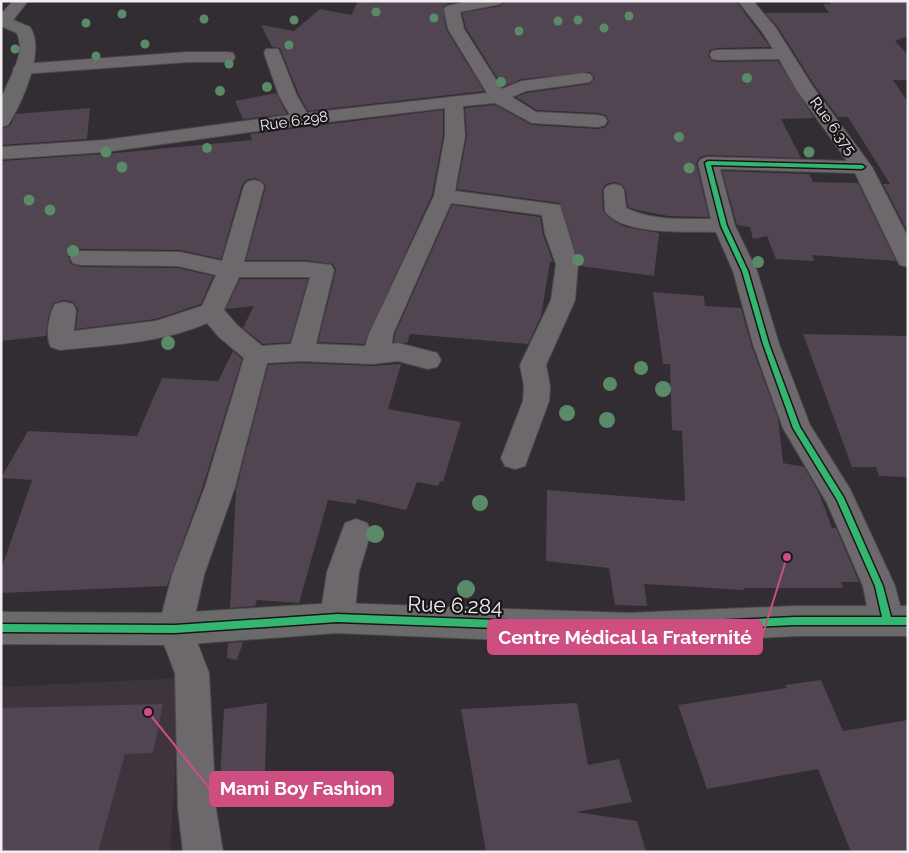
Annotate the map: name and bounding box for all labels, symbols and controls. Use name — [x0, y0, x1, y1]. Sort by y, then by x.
street label: Rue 6.375 — [806, 94, 860, 158]
street label: Rue 6.298 — [259, 107, 329, 135]
street label: Rue 6.284 — [407, 591, 503, 619]
callout: Centre Médical la Fraternité — [488, 620, 762, 654]
text: Centre Médical la Fraternité — [498, 626, 752, 648]
callout: Mami Boy Fashion — [210, 772, 393, 806]
text: Mami Boy Fashion — [220, 777, 382, 799]

